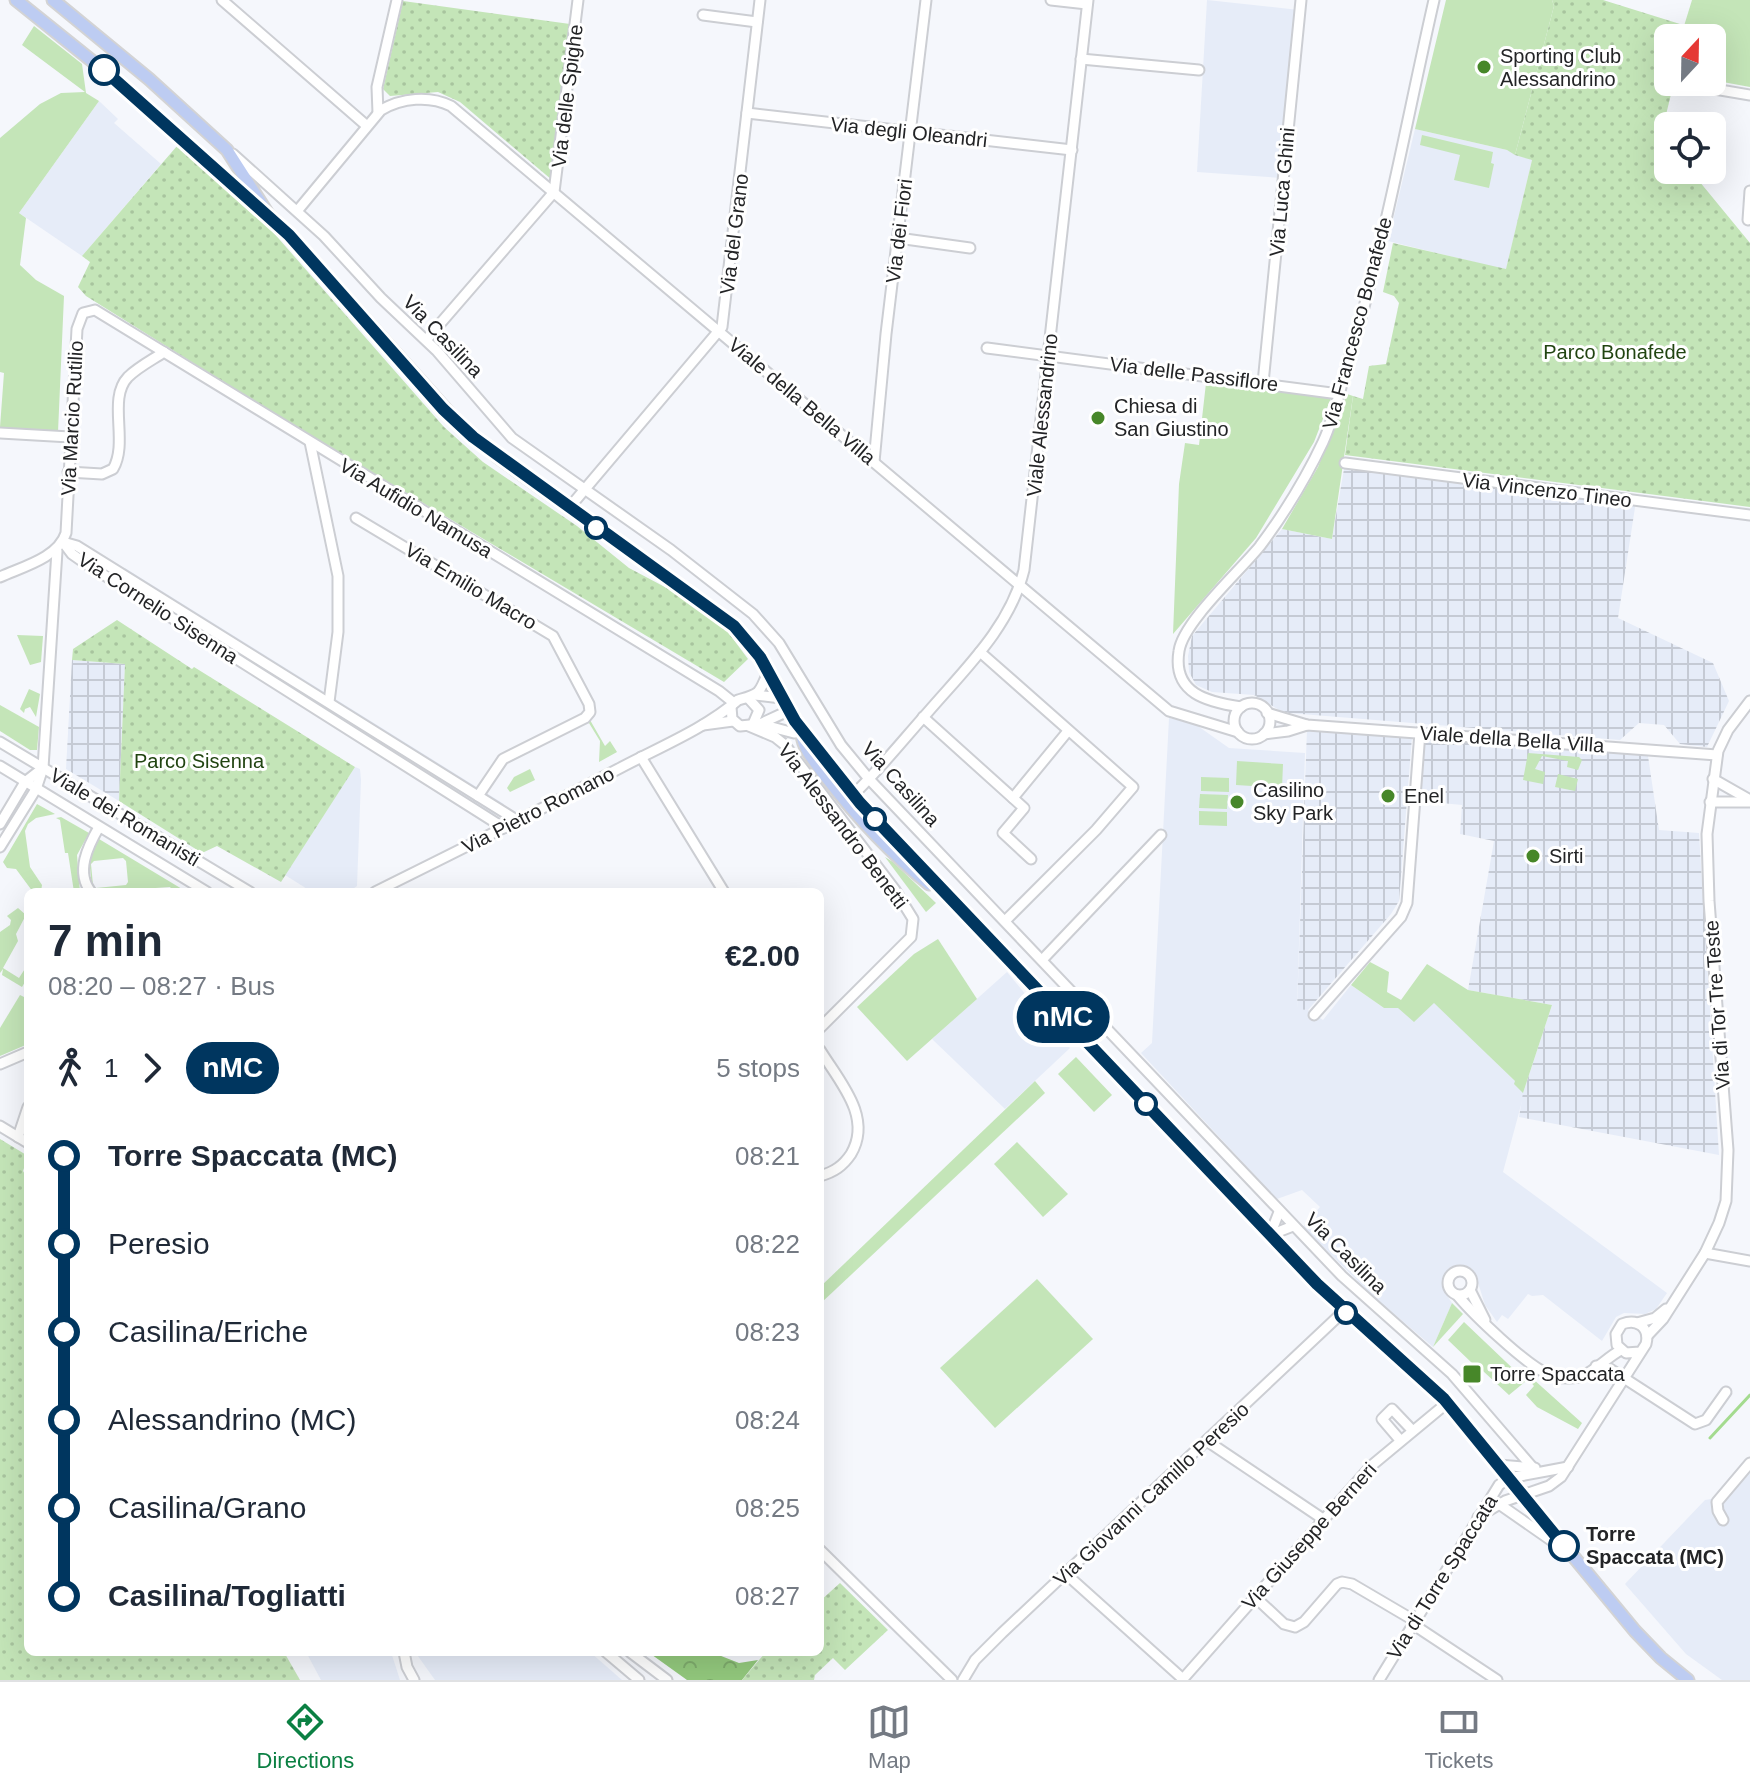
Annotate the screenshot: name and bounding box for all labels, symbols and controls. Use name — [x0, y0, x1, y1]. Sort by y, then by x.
street label: Via delle Spighe — [547, 23, 587, 169]
north arrow — [1654, 24, 1726, 96]
map controls — [1654, 24, 1726, 184]
place label: Sporting Club Alessandrino — [1500, 45, 1621, 90]
unlabelled marker — [89, 55, 119, 85]
marker: Sporting Club Alessandrino — [1475, 58, 1493, 76]
button: locate — [1654, 112, 1726, 184]
street label: Via degli Oleandri — [830, 113, 988, 151]
street label: Via Luca Ghini — [1265, 126, 1299, 258]
street label: Via del Grano — [716, 172, 752, 296]
street label: Via dei Fiori — [882, 177, 916, 285]
street label: Via Francesco Bonafede — [1318, 215, 1396, 431]
street label: Via Casilina — [399, 291, 488, 382]
street label: Viale Alessandrino — [1022, 332, 1062, 498]
street label: Viale della Bella Villa — [724, 333, 881, 469]
street label: Via Marcio Rutilio — [57, 340, 87, 496]
park label: Parco Bonafede — [1543, 341, 1687, 363]
street label: Via delle Passiflore — [1108, 353, 1280, 395]
place label: Chiesa di San Giustino — [1114, 395, 1229, 440]
marker: Chiesa di San Giustino — [1089, 409, 1107, 427]
street label: Via Aufidio Namusa — [336, 454, 497, 563]
street label: Via Vincenzo Tineo — [1461, 469, 1633, 511]
unlabelled marker — [585, 517, 607, 539]
street label: Via Emilio Macro — [401, 538, 541, 634]
street label: Via Cornelio Sisenna — [74, 548, 243, 668]
street label: Viale della Bella Villa — [1419, 722, 1606, 756]
street label: Via Casilina — [858, 738, 945, 831]
street label: Via Alessandro Benetti — [774, 739, 912, 913]
park label: Parco Sisenna — [134, 750, 265, 772]
street label: Via Pietro Romano — [458, 762, 618, 858]
street label: Viale dei Romanisti — [46, 764, 204, 870]
place label: Casilino Sky Park — [1253, 779, 1334, 824]
place label: Enel — [1404, 785, 1444, 807]
marker: Enel — [1379, 787, 1397, 805]
marker: Casilino Sky Park — [1228, 793, 1246, 811]
unlabelled marker — [864, 808, 886, 830]
place label: Sirti — [1549, 845, 1583, 867]
marker: Sirti — [1524, 847, 1542, 865]
text: 7 min — [48, 916, 163, 965]
street label: Via di Tor Tre Teste — [1700, 919, 1734, 1091]
text: €2.00 — [725, 939, 800, 972]
text: 08:20 – 08:27 · Bus — [48, 971, 275, 1001]
line badge: nMC — [1017, 991, 1109, 1043]
text: nMC — [1033, 1001, 1093, 1032]
icon: walk — [48, 1046, 92, 1090]
icon: forward — [130, 1046, 174, 1090]
text: nMC — [202, 1052, 263, 1083]
text: 1 — [104, 1053, 118, 1083]
text: 5 stops — [716, 1053, 800, 1083]
unlabelled marker — [1135, 1093, 1157, 1115]
text: Torre Spaccata (MC) — [108, 1139, 398, 1172]
text: 08:21 — [735, 1141, 800, 1171]
street label: Via Casilina — [1301, 1208, 1392, 1299]
text: Peresio — [108, 1227, 210, 1260]
text: 08:22 — [735, 1229, 800, 1259]
unlabelled marker — [1335, 1302, 1357, 1324]
text: Casilina/Eriche — [108, 1315, 308, 1348]
text: 08:23 — [735, 1317, 800, 1347]
marker: Torre Spaccata — [1461, 1363, 1483, 1385]
place label: Torre Spaccata — [1490, 1363, 1625, 1385]
street label: Via Giovanni Camillo Peresio — [1049, 1398, 1253, 1590]
text: Alessandrino (MC) — [108, 1403, 356, 1436]
text: 08:24 — [735, 1405, 800, 1435]
street label: Via Giuseppe Berneri — [1237, 1458, 1381, 1614]
street label: Via di Torre Spaccata — [1382, 1490, 1502, 1663]
text: Casilina/Grano — [108, 1491, 306, 1524]
text: 08:25 — [735, 1493, 800, 1523]
place label: Torre Spaccata (MC) — [1586, 1523, 1724, 1568]
marker: Torre Spaccata (MC) — [1549, 1531, 1579, 1561]
text: Casilina/Togliatti — [108, 1579, 346, 1612]
text: 08:27 — [735, 1581, 800, 1611]
tab: Directions — [257, 1700, 354, 1774]
tab: Map — [867, 1700, 911, 1774]
tab: Tickets — [1425, 1700, 1493, 1774]

